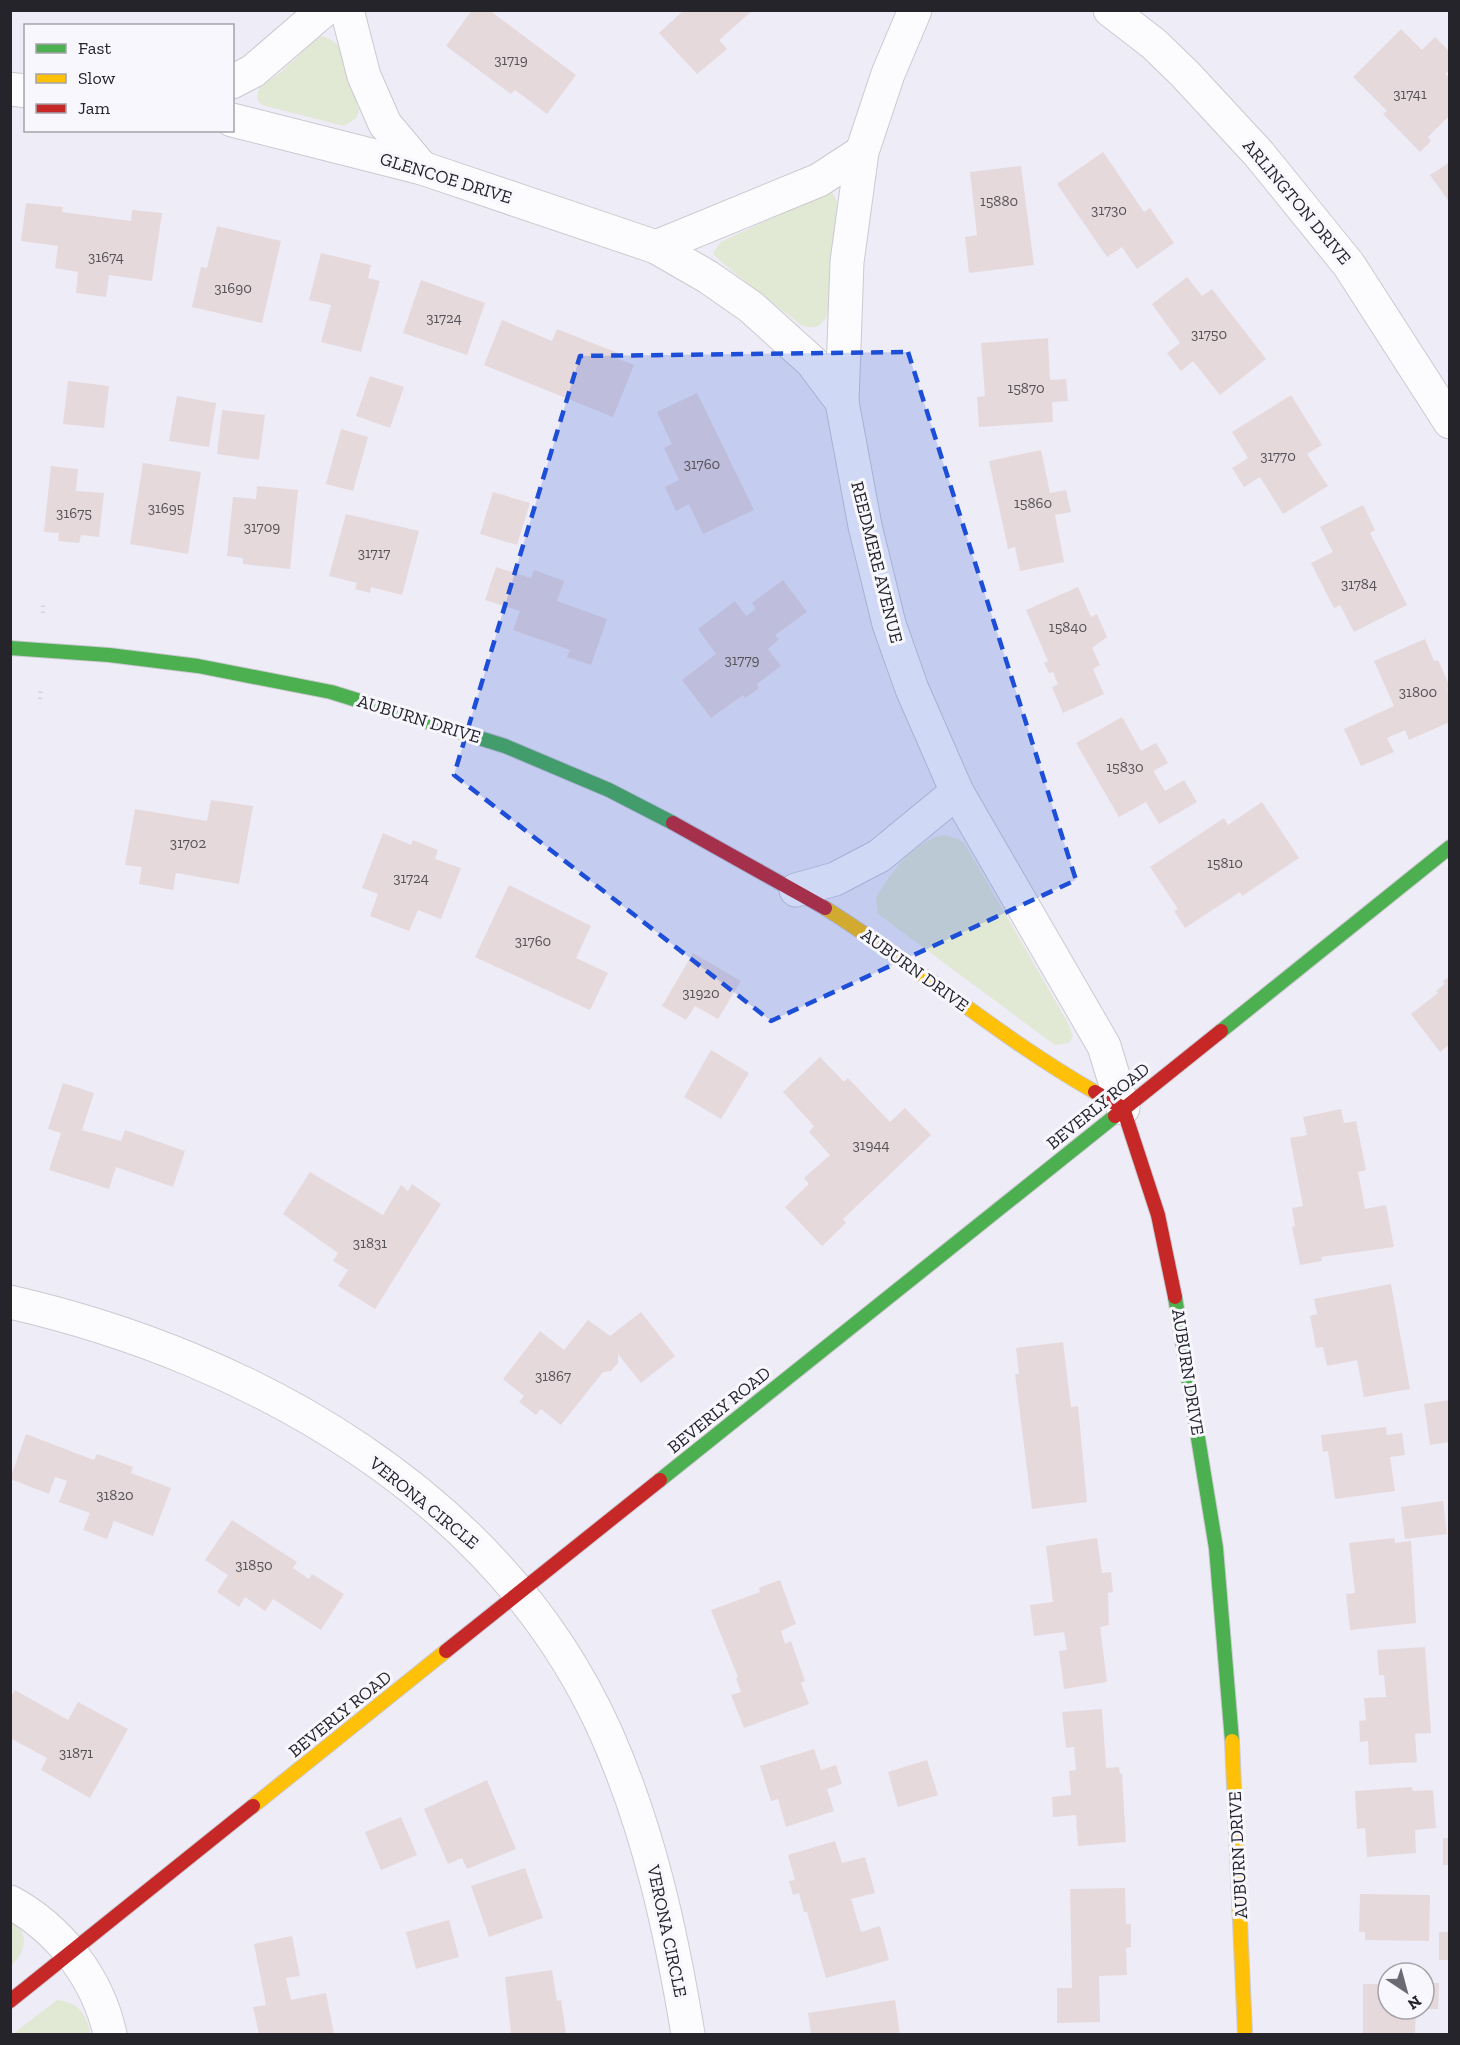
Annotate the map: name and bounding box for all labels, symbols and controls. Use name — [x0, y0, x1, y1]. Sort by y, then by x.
legend — [24, 24, 234, 132]
text: Fast — [78, 37, 111, 59]
house number: 31719 — [494, 51, 528, 69]
text: Slow — [78, 67, 115, 89]
house number: 31741 — [1393, 85, 1427, 103]
text: Jam — [78, 97, 110, 119]
street label: ARLINGTON DRIVE — [1238, 135, 1356, 269]
street label: GLENCOE DRIVE — [377, 147, 515, 209]
house number: 15880 — [980, 192, 1018, 210]
house number: 31730 — [1091, 201, 1127, 219]
house number: 31674 — [88, 248, 124, 266]
house number: 31690 — [214, 279, 252, 297]
house number: 31724 — [426, 309, 462, 327]
house number: 31750 — [1191, 325, 1227, 343]
house number: 15870 — [1007, 379, 1045, 397]
house number: 31770 — [1260, 447, 1296, 465]
house number: 31760 — [684, 455, 720, 473]
street label: REEDMERE AVENUE — [846, 479, 908, 645]
house number: 15860 — [1014, 494, 1052, 512]
house number: 31695 — [148, 499, 185, 517]
house number: 31675 — [56, 504, 92, 522]
house number: 31709 — [244, 518, 280, 536]
house number: 31717 — [358, 544, 390, 562]
house number: 31784 — [1341, 575, 1377, 593]
house number: 15840 — [1049, 618, 1087, 636]
house number: 31779 — [725, 651, 760, 669]
house number: 31800 — [1399, 683, 1437, 701]
street label: AUBURN DRIVE — [355, 690, 483, 748]
house number: 15830 — [1106, 758, 1144, 776]
house number: 31702 — [170, 834, 206, 852]
house number: 15810 — [1207, 854, 1243, 872]
house number: 31724 — [393, 869, 429, 887]
street label: AUBURN DRIVE — [857, 924, 973, 1016]
house number: 31760 — [515, 932, 551, 950]
house number: 31920 — [682, 984, 720, 1002]
street label: BEVERLY ROAD — [1042, 1058, 1154, 1154]
house number: 31944 — [852, 1136, 890, 1154]
house number: 31831 — [353, 1234, 387, 1252]
street label: AUBURN DRIVE — [1167, 1307, 1209, 1437]
street label: BEVERLY ROAD — [663, 1362, 775, 1458]
house number: 31867 — [535, 1367, 571, 1385]
street label: VERONA CIRCLE — [364, 1451, 483, 1554]
house number: 31820 — [96, 1486, 134, 1504]
house number: 31850 — [235, 1556, 273, 1574]
street label: BEVERLY ROAD — [284, 1666, 396, 1762]
house number: 31871 — [59, 1744, 93, 1762]
street label: AUBURN DRIVE — [1224, 1791, 1252, 1919]
street label: VERONA CIRCLE — [642, 1862, 692, 1999]
north arrow — [1376, 1961, 1436, 2021]
text: N — [1404, 1991, 1425, 2014]

